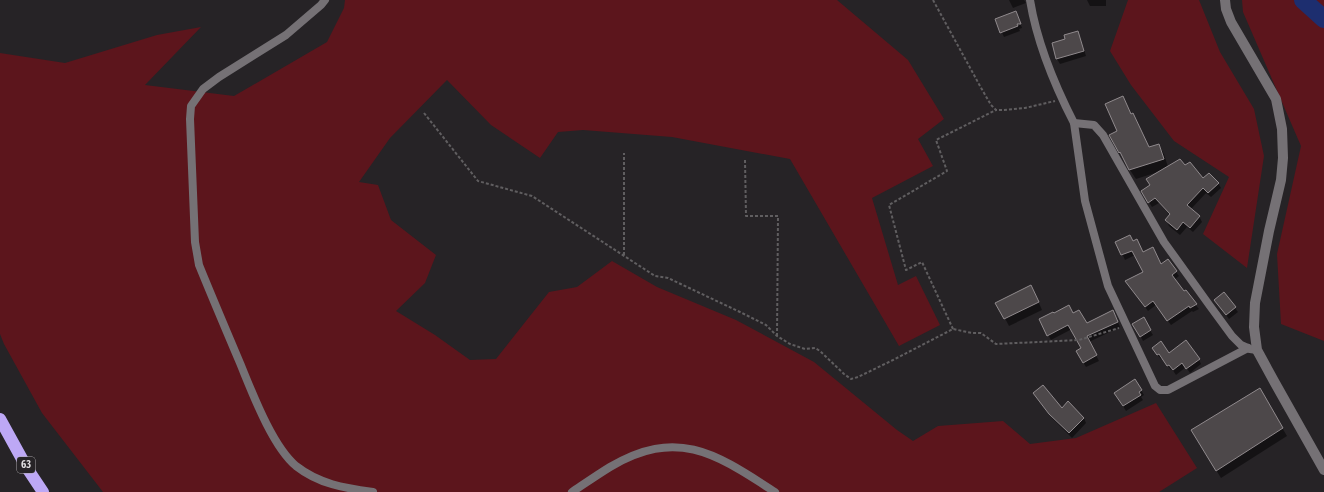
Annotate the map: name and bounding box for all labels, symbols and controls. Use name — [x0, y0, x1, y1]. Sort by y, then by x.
road number: 63 — [17, 457, 35, 473]

